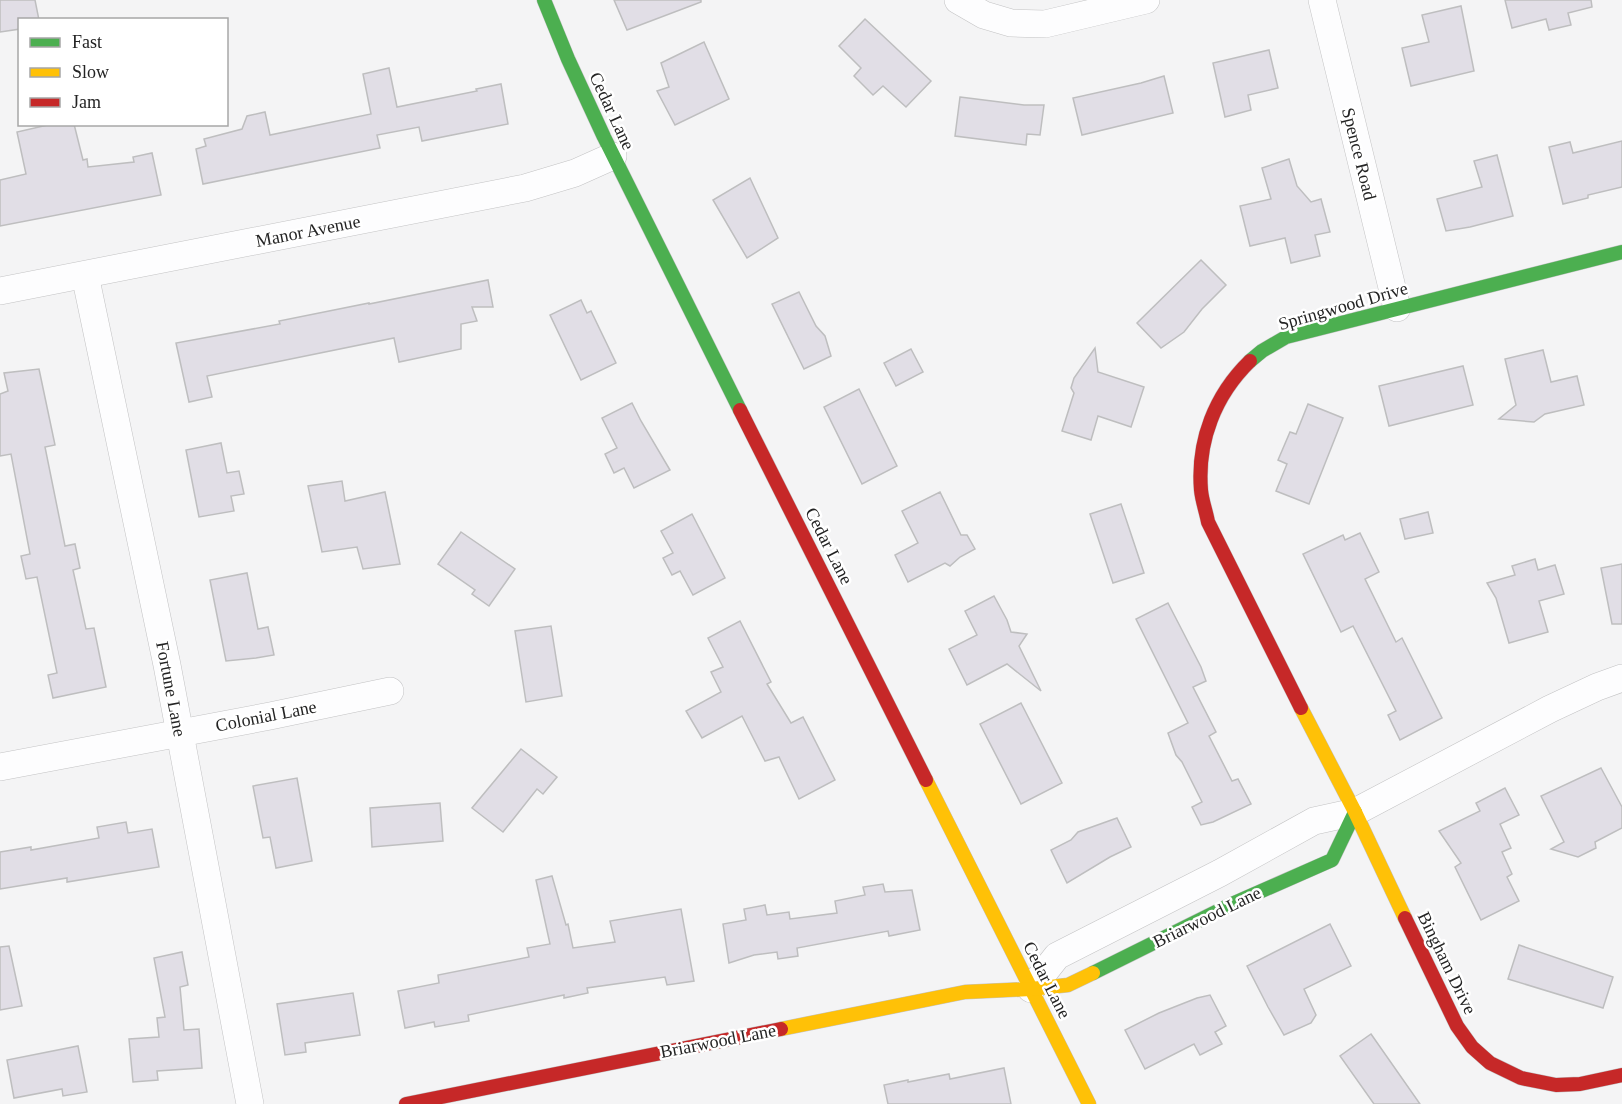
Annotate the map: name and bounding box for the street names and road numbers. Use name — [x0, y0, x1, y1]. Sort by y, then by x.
street label: Cedar Lane — [585, 69, 639, 153]
street label: Spence Road — [1338, 106, 1380, 202]
street label: Manor Avenue — [254, 211, 362, 251]
street label: Springwood Drive — [1276, 278, 1410, 334]
street label: Cedar Lane — [801, 504, 857, 588]
street label: Fortune Lane — [152, 640, 190, 738]
street label: Colonial Lane — [214, 696, 318, 736]
street label: Briarwood Lane — [1150, 882, 1264, 952]
street label: Bingham Drive — [1414, 909, 1480, 1017]
street label: Cedar Lane — [1019, 938, 1075, 1022]
street label: Briarwood Lane — [658, 1020, 778, 1062]

